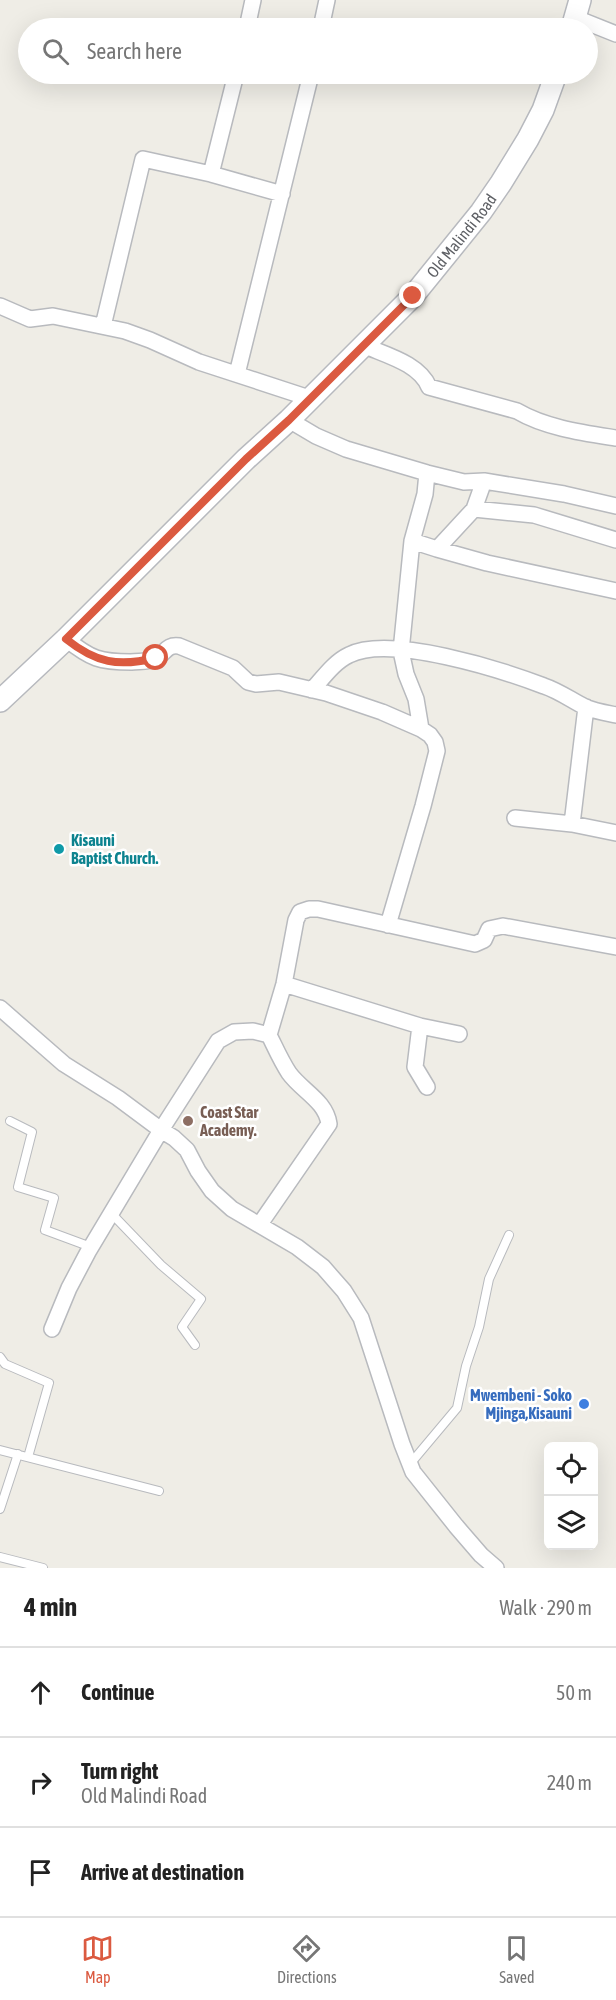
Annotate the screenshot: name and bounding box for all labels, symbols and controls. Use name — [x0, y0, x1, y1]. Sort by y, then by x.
search box — [18, 18, 598, 84]
icon: search — [39, 35, 72, 68]
text: Search here — [87, 38, 182, 64]
street label: Old Malindi Road — [423, 190, 500, 281]
route end — [399, 282, 425, 308]
route start — [142, 644, 168, 670]
place label: Kisauni Baptist Church. — [71, 831, 158, 867]
marker: Kisauni Baptist Church. — [52, 842, 66, 856]
place label: Coast Star Academy. — [199, 1103, 258, 1139]
marker: Coast Star Academy. — [181, 1114, 195, 1128]
place label: Mwembeni - Soko Mjinga,Kisauni — [470, 1386, 572, 1422]
marker: Mwembeni - Soko Mjinga,Kisauni — [577, 1397, 591, 1411]
map controls — [544, 1442, 598, 1550]
button: locate — [544, 1442, 598, 1496]
button: layers — [544, 1496, 598, 1550]
text: 4 min — [24, 1592, 77, 1622]
text: Walk · 290 m — [500, 1596, 592, 1619]
icon: ahead — [24, 1676, 57, 1709]
text: Continue — [81, 1679, 155, 1705]
text: 50 m — [556, 1681, 592, 1704]
text: Turn right — [81, 1758, 158, 1784]
icon: right — [24, 1766, 57, 1799]
text: 240 m — [547, 1771, 592, 1794]
text: Old Malindi Road — [81, 1784, 207, 1807]
icon: arrive — [24, 1856, 57, 1889]
text: Arrive at destination — [81, 1859, 244, 1885]
tab: Map — [81, 1932, 114, 1986]
tab: Directions — [277, 1932, 337, 1986]
tab: Saved — [499, 1932, 535, 1986]

